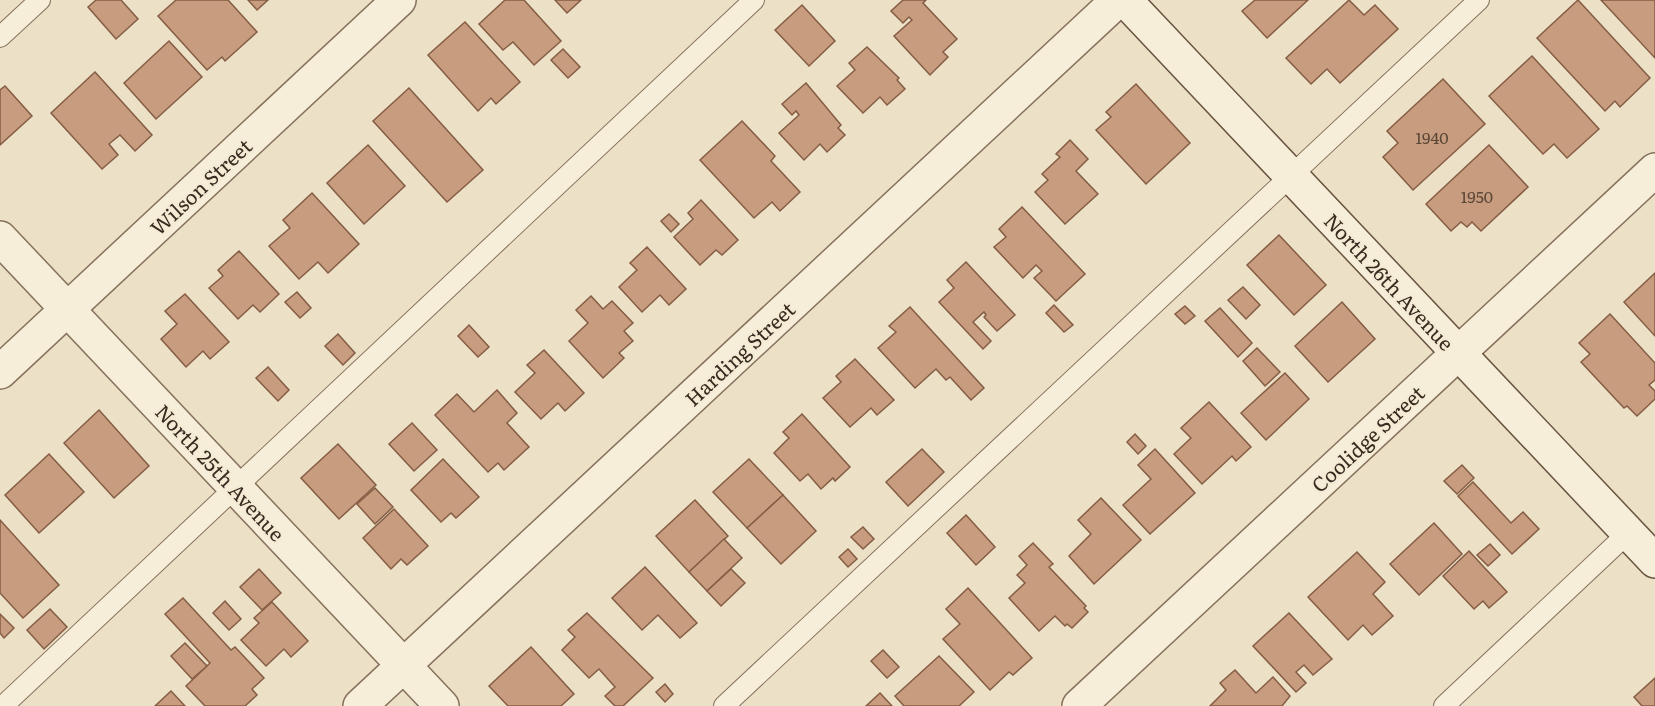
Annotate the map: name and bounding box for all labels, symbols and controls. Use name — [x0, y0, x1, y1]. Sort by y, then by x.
house number: 1940 — [1416, 125, 1448, 149]
street label: Wilson Street — [142, 131, 258, 241]
house number: 1950 — [1461, 184, 1493, 208]
street label: North 26th Avenue — [1318, 206, 1462, 356]
street label: Harding Street — [677, 294, 801, 412]
street label: Coolidge Street — [1304, 378, 1430, 498]
street label: North 25th Avenue — [149, 397, 293, 547]

